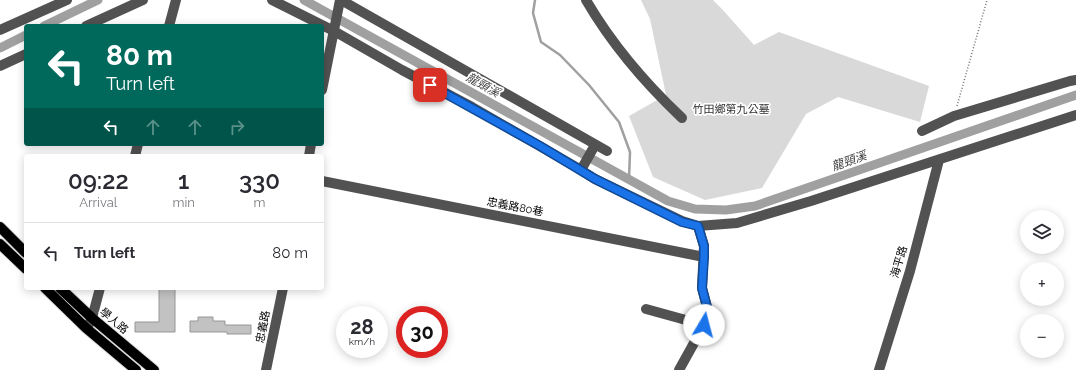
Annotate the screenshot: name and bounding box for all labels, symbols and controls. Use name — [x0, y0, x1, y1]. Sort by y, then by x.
text: 80 m — [106, 39, 173, 72]
icon: left — [40, 40, 92, 92]
pin — [413, 68, 447, 102]
water label: 龍頸溪 — [464, 70, 504, 101]
text: Turn left — [106, 73, 175, 94]
icon: arrive — [419, 74, 441, 96]
park label: 竹田鄉第九公墓 — [693, 103, 770, 116]
icon: left — [100, 116, 122, 138]
icon: ahead — [142, 116, 164, 138]
icon: ahead — [184, 116, 206, 138]
icon: right — [226, 116, 248, 138]
water label: 龍頸溪 — [830, 148, 870, 173]
text: 09:22 — [68, 166, 129, 195]
text: 1 — [178, 166, 189, 195]
text: 330 — [239, 166, 280, 195]
text: Arrival — [79, 195, 117, 210]
text: min — [173, 195, 195, 210]
text: m — [253, 195, 265, 210]
street label: 忠義路80巷 — [486, 195, 544, 219]
map controls — [1020, 210, 1064, 358]
button: layers — [1020, 210, 1064, 254]
icon: left — [40, 242, 62, 264]
text: Turn left — [74, 244, 135, 262]
text: 80 m — [272, 244, 308, 262]
street label: 海平路 — [888, 244, 910, 280]
button: + — [1020, 262, 1064, 306]
position arrow — [683, 304, 725, 346]
street label: 學人路 — [97, 305, 131, 337]
speed limit sign: 30 — [396, 306, 448, 358]
street label: 忠義路 — [253, 310, 273, 344]
button: − — [1020, 314, 1064, 358]
text: 28 — [350, 315, 374, 339]
text: km/h — [349, 336, 375, 347]

